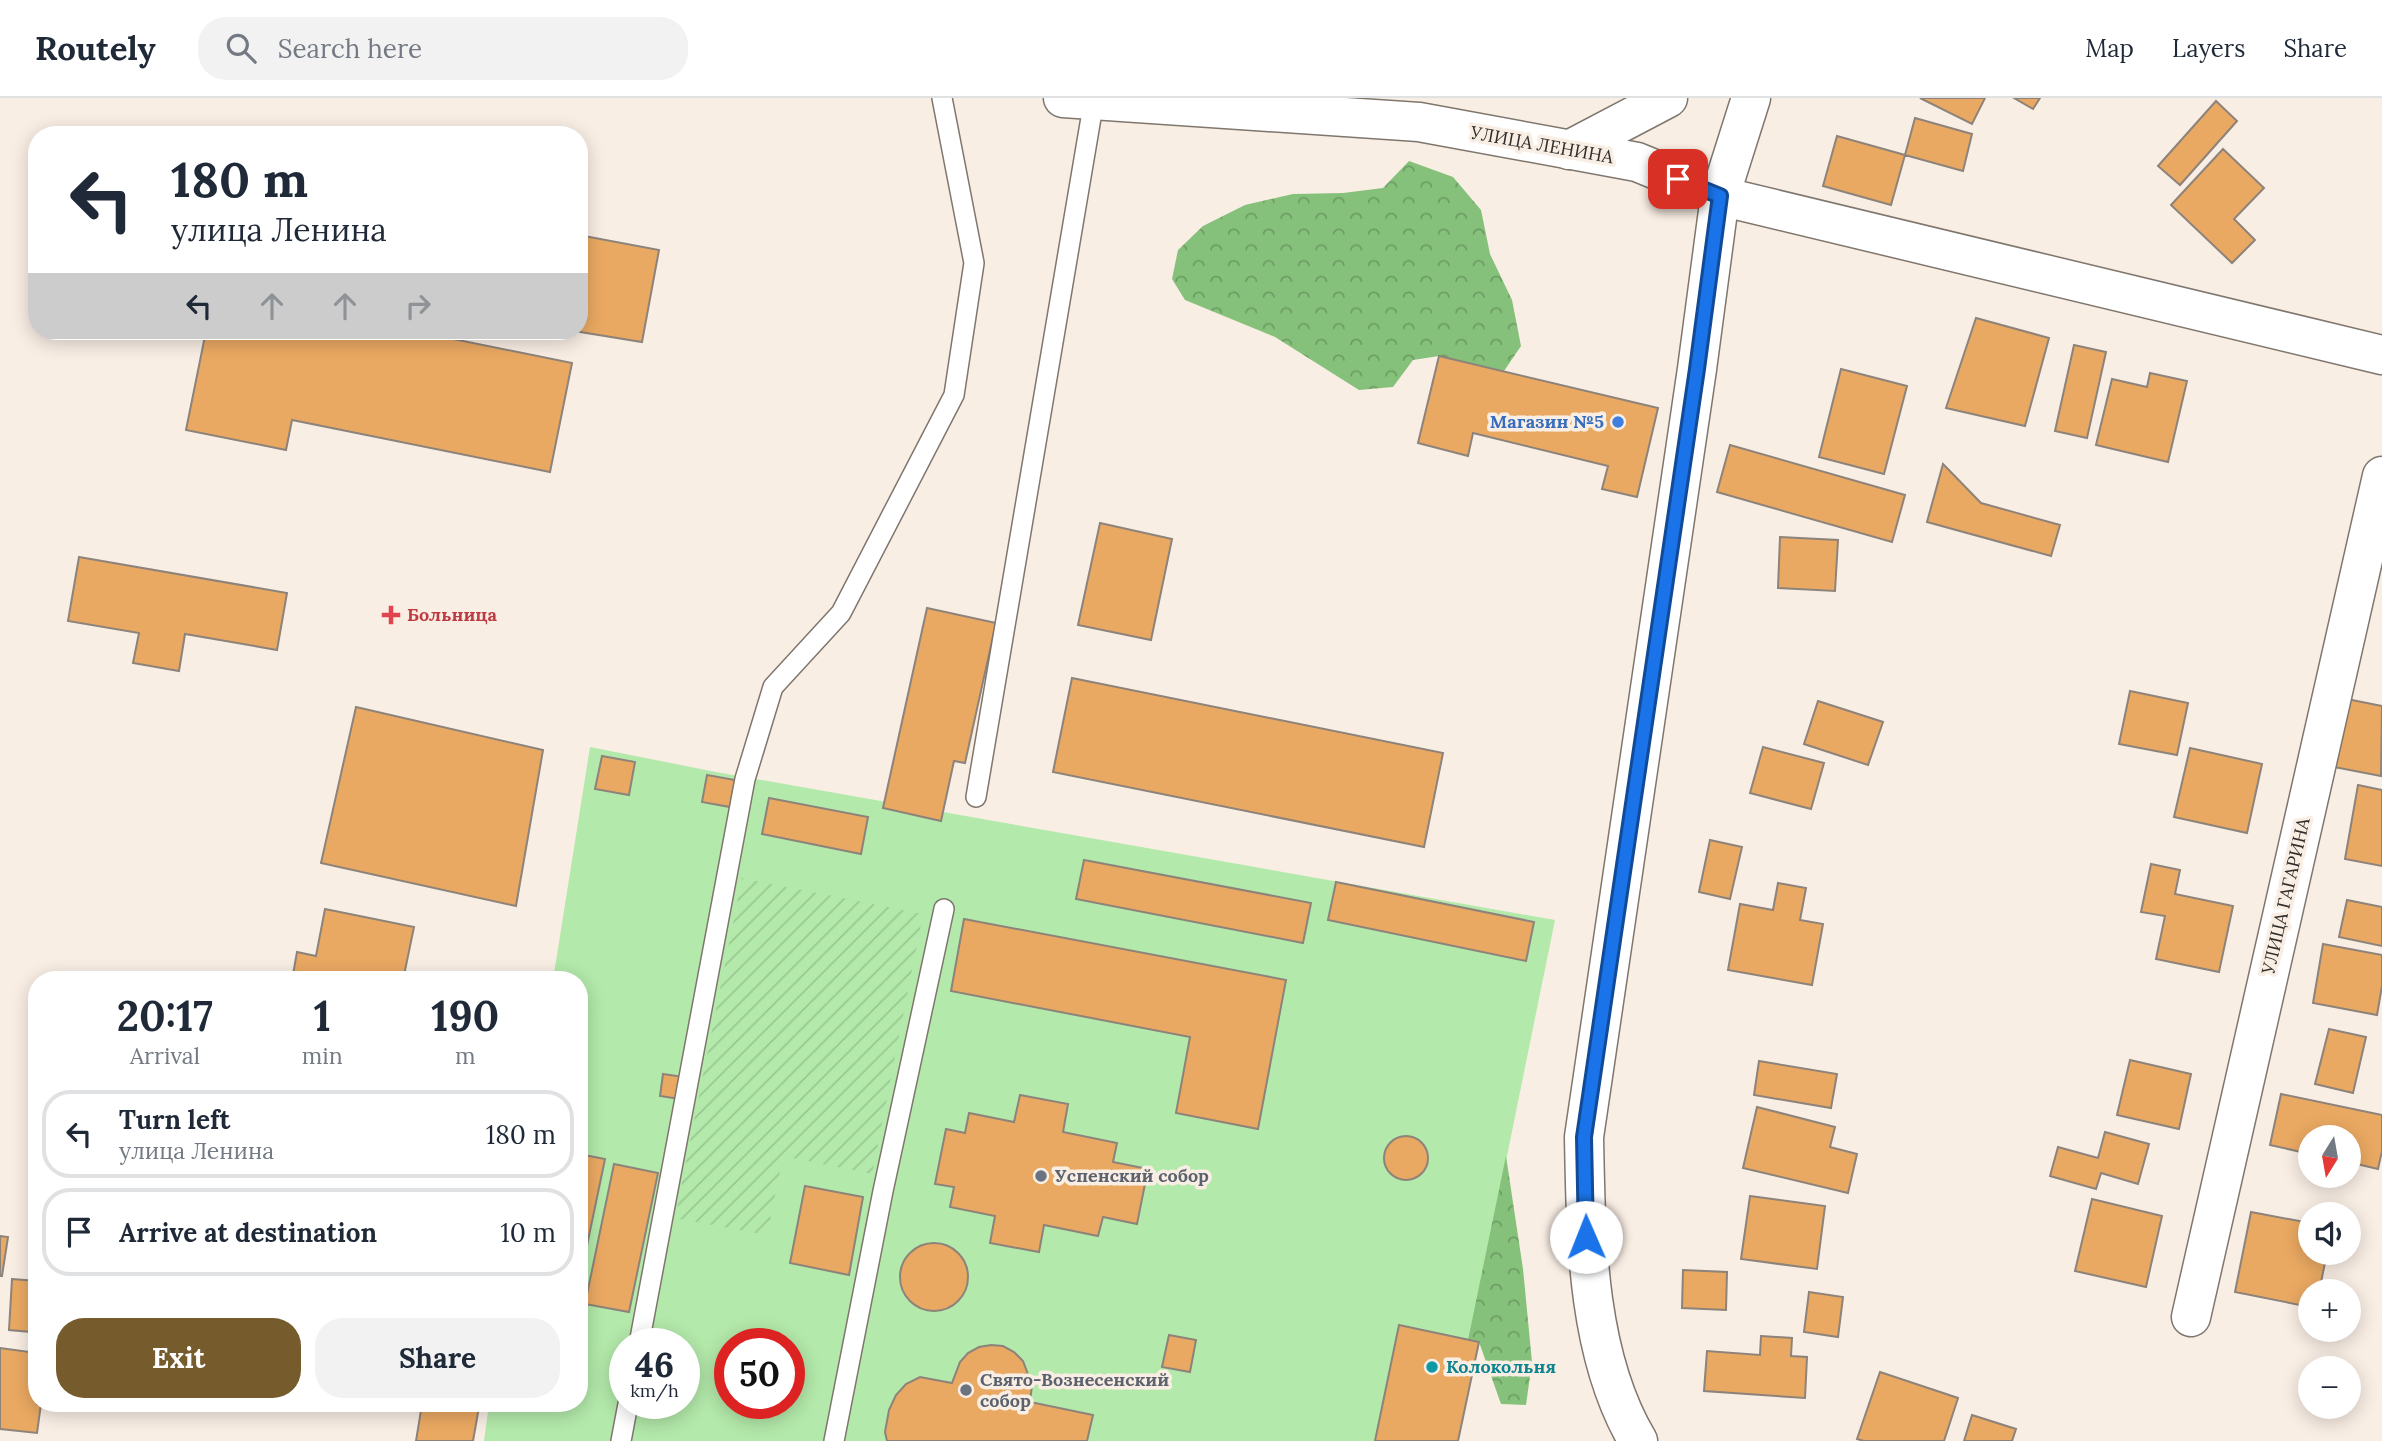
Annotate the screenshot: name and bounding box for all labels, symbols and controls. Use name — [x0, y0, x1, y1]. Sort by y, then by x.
search box — [198, 17, 688, 80]
text: Routely — [35, 27, 156, 69]
icon: search — [222, 29, 260, 67]
text: Search here — [278, 32, 422, 65]
text: Map — [2085, 33, 2134, 64]
text: Layers — [2172, 33, 2245, 64]
text: Share — [2283, 33, 2347, 64]
street label: УЛИЦА ЛЕНИНА — [1468, 120, 1616, 169]
text: 180 m — [171, 148, 308, 210]
pin — [1648, 149, 1708, 209]
icon: left — [56, 154, 147, 245]
icon: arrive — [1659, 160, 1697, 198]
text: улица Ленина — [171, 209, 387, 250]
icon: left — [180, 287, 218, 325]
icon: ahead — [253, 287, 291, 325]
icon: ahead — [326, 287, 364, 325]
icon: right — [399, 287, 437, 325]
place label: Магазин №5 — [1490, 410, 1604, 433]
marker: Магазин №5 — [1610, 414, 1626, 430]
place label: Больница — [407, 603, 498, 626]
marker: Больница — [381, 605, 401, 625]
street label: УЛИЦА ГАГАРИНА — [2256, 815, 2315, 977]
text: 20:17 — [117, 989, 213, 1043]
text: 1 — [314, 989, 331, 1043]
text: 190 — [431, 989, 499, 1043]
text: Arrival — [130, 1041, 200, 1070]
text: min — [302, 1041, 343, 1070]
text: m — [455, 1041, 476, 1070]
text: Turn left — [119, 1103, 230, 1136]
icon: left — [60, 1115, 98, 1153]
text: 180 m — [486, 1118, 556, 1151]
north arrow — [2298, 1125, 2361, 1188]
map controls — [2298, 1125, 2361, 1419]
text: улица Ленина — [119, 1136, 274, 1165]
place label: Успенский собор — [1055, 1164, 1209, 1187]
marker: Успенский собор — [1033, 1168, 1049, 1184]
position arrow — [1549, 1200, 1623, 1274]
button: sound — [2298, 1202, 2361, 1265]
icon: arrive — [60, 1213, 98, 1251]
text: Arrive at destination — [119, 1216, 377, 1249]
text: 10 m — [500, 1216, 556, 1249]
button: + — [2298, 1279, 2361, 1342]
button: Exit — [56, 1318, 301, 1398]
button: Share — [315, 1318, 560, 1398]
speed limit sign: 50 — [714, 1328, 805, 1419]
text: 46 — [635, 1342, 674, 1387]
place label: Колокольня — [1446, 1355, 1556, 1378]
button: − — [2298, 1356, 2361, 1419]
marker: Колокольня — [1424, 1359, 1440, 1375]
place label: Свято-Вознесенский собор — [980, 1368, 1169, 1412]
text: km/h — [630, 1379, 679, 1402]
marker: Свято-Вознесенский собор — [958, 1382, 974, 1398]

